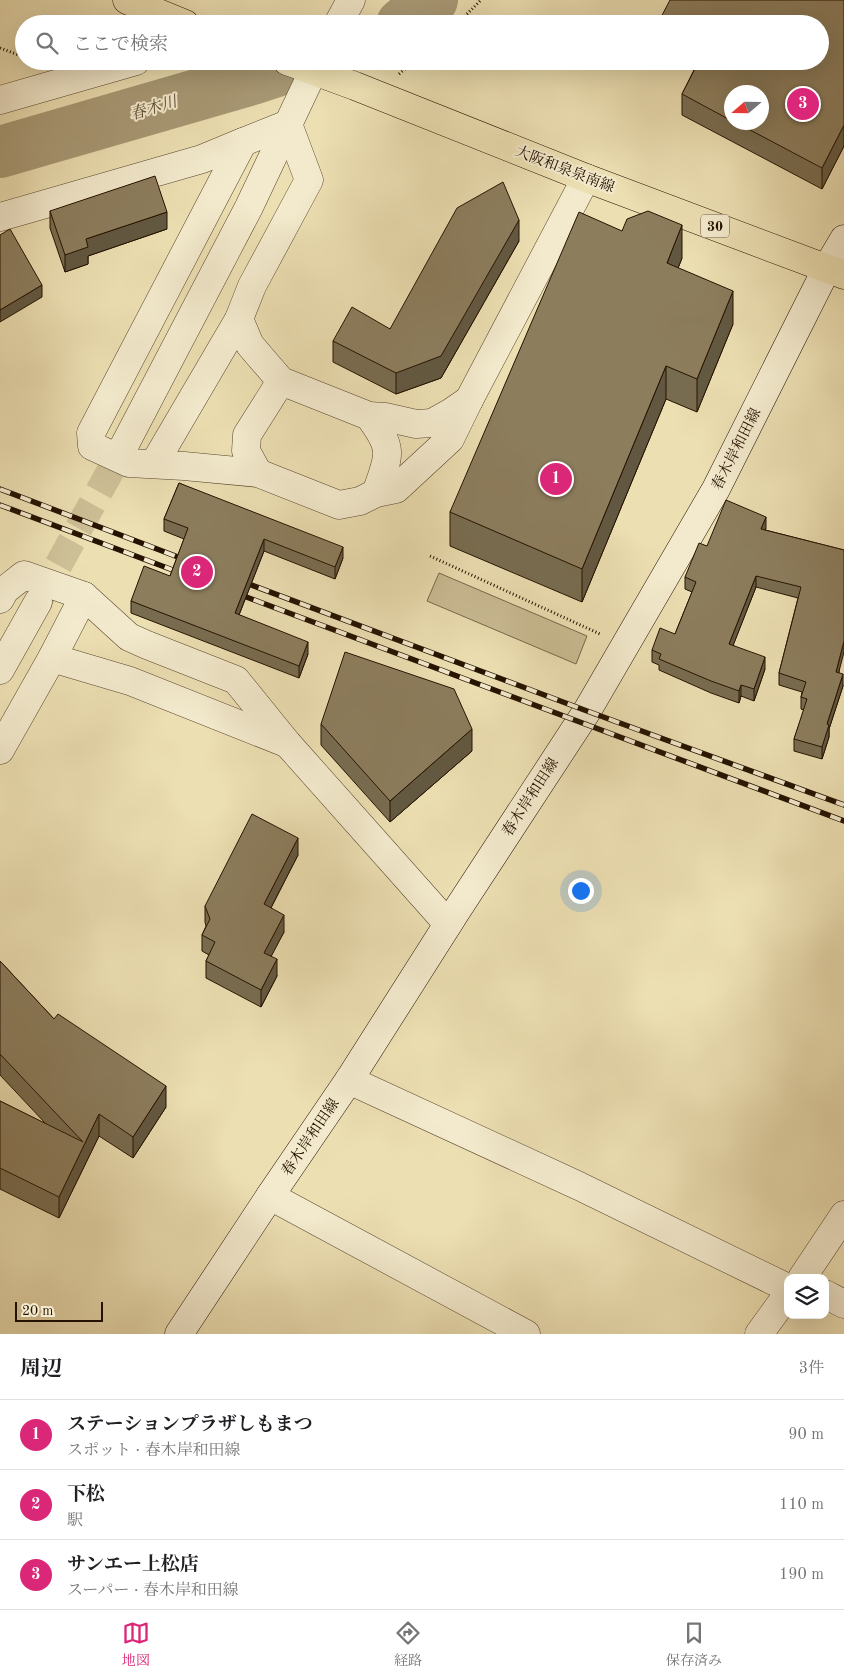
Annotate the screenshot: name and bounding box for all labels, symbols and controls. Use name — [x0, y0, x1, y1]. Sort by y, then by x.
search box — [15, 15, 829, 70]
icon: search — [33, 29, 61, 57]
text: ここで検索 — [73, 36, 168, 55]
north arrow — [724, 85, 769, 130]
pin: 3 — [787, 85, 819, 123]
water label: 春木川 — [128, 92, 181, 124]
street label: 大阪和泉泉南線 — [513, 143, 617, 196]
road number: 30 — [701, 215, 729, 238]
street label: 春木岸和田線 — [708, 405, 764, 493]
pin: 1 — [540, 460, 572, 498]
pin: 2 — [181, 553, 213, 591]
street label: 春木岸和田線 — [499, 755, 562, 840]
your location — [568, 878, 594, 904]
street label: 春木岸和田線 — [278, 1095, 343, 1179]
map controls — [784, 1274, 829, 1319]
button: layers — [784, 1274, 829, 1319]
scale bar — [15, 1299, 102, 1322]
text: 20 m — [22, 1304, 53, 1318]
text: 周辺 — [20, 1359, 62, 1380]
text: 3件 — [799, 1361, 824, 1377]
text: ステーションプラザしもまつ — [67, 1416, 313, 1435]
text: 1 — [31, 1427, 41, 1443]
text: 90 m — [788, 1427, 824, 1443]
text: スポット · 春木岸和田線 — [67, 1443, 240, 1459]
text: 下松 — [67, 1486, 105, 1505]
text: 2 — [31, 1497, 41, 1513]
text: 110 m — [779, 1497, 824, 1513]
text: 駅 — [67, 1513, 83, 1529]
text: サンエー上松店 — [67, 1556, 199, 1575]
text: 3 — [31, 1567, 41, 1583]
text: 190 m — [779, 1567, 824, 1583]
text: スーパー · 春木岸和田線 — [67, 1583, 239, 1599]
tab: 地図 — [122, 1619, 150, 1670]
tab: 経路 — [394, 1619, 422, 1670]
tab: 保存済み — [666, 1619, 722, 1670]

